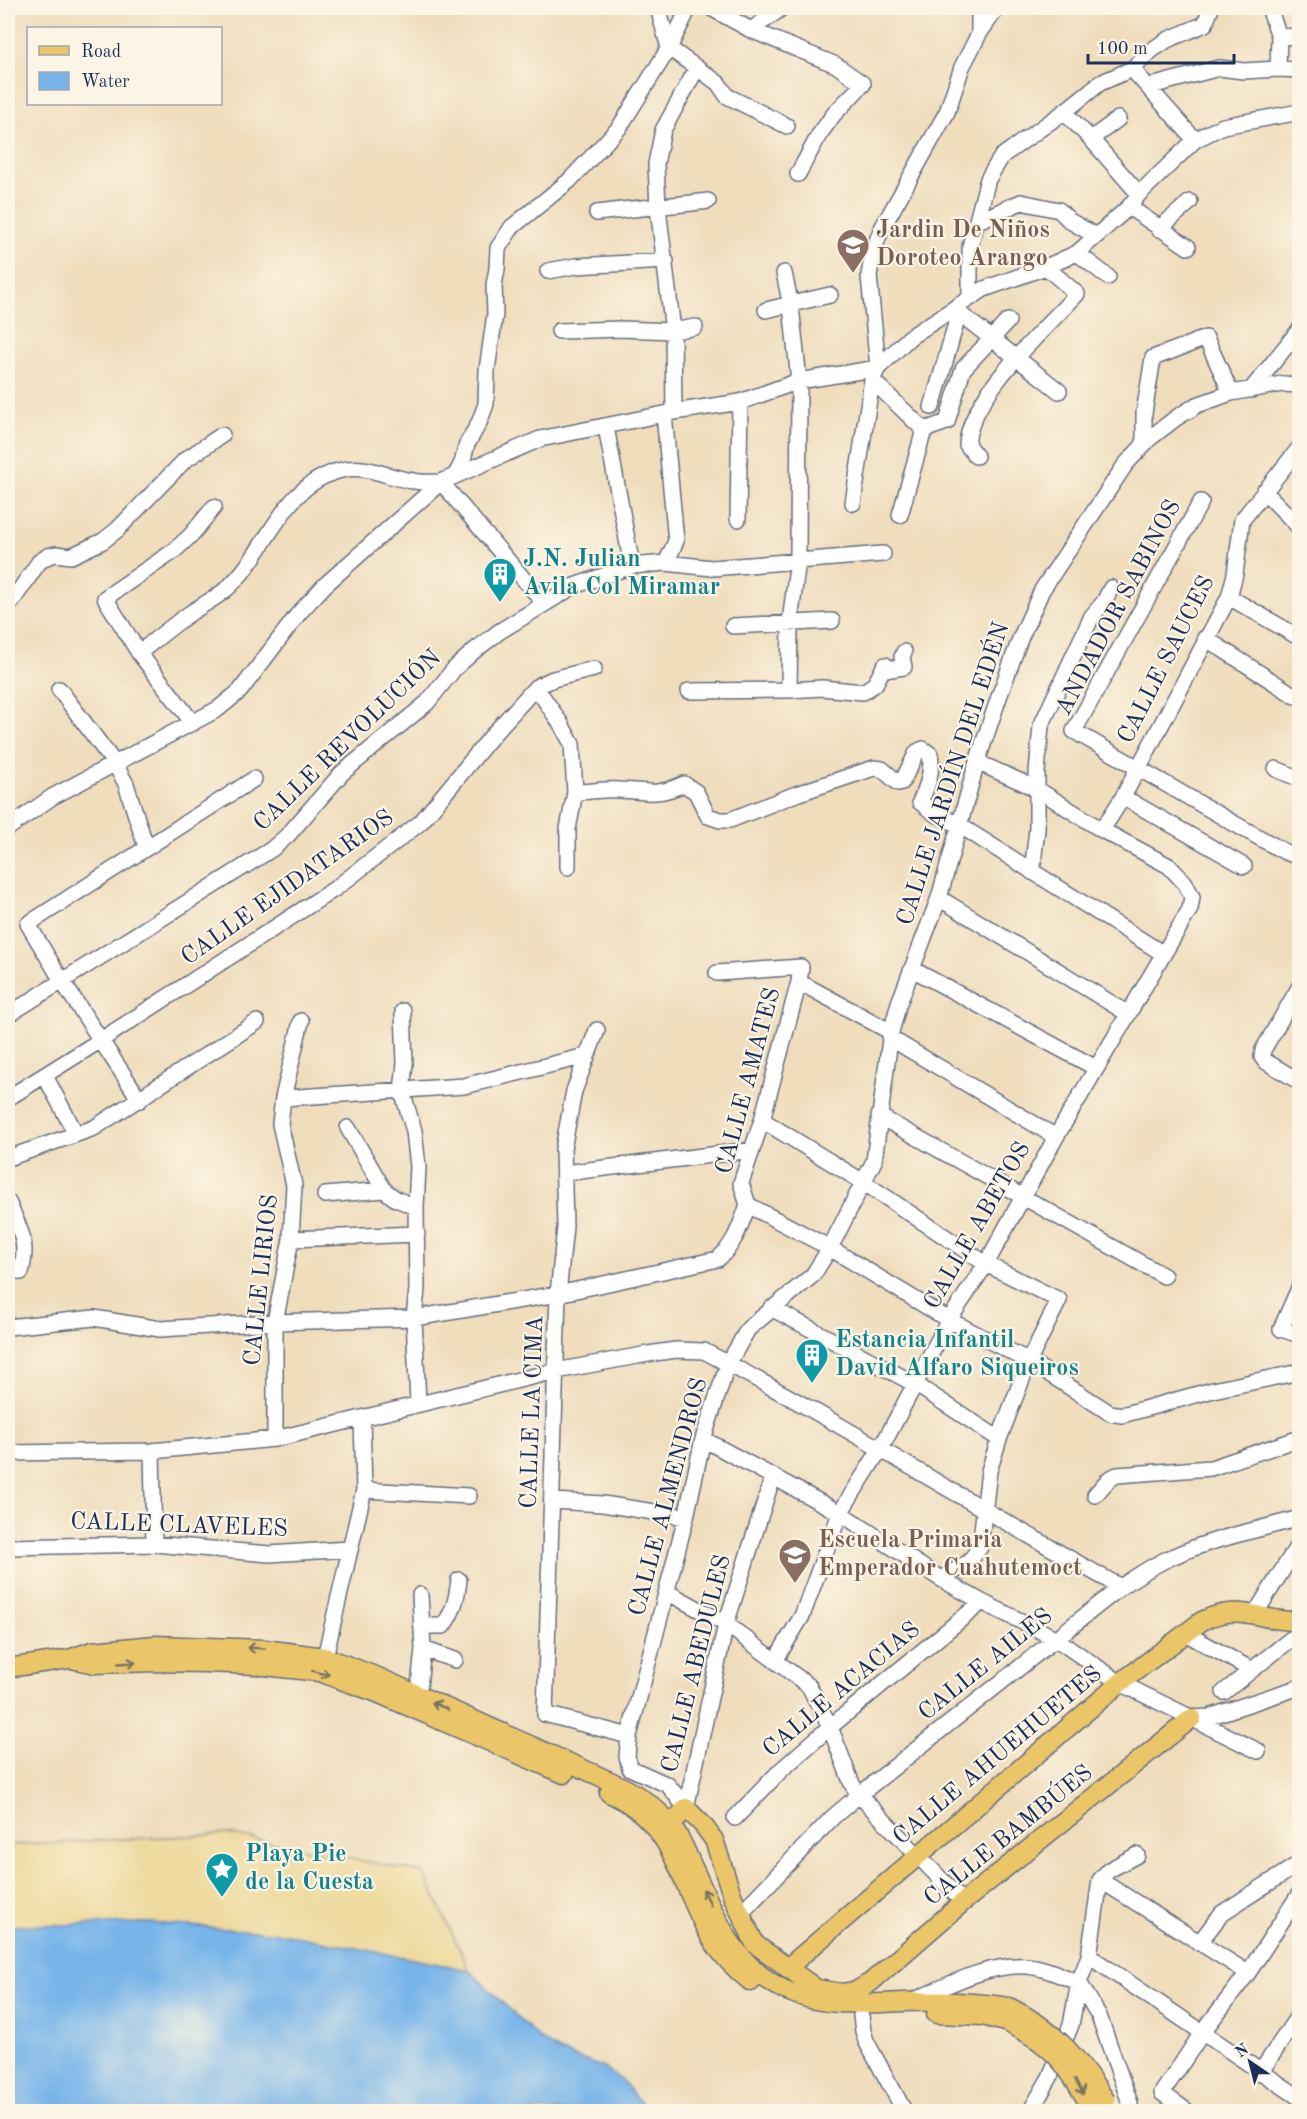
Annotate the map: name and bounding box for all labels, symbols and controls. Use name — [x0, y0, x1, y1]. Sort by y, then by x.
legend — [27, 27, 222, 105]
scale bar — [1088, 27, 1234, 65]
text: 100 m — [1097, 40, 1148, 58]
text: Road — [81, 43, 121, 61]
text: Water — [81, 73, 130, 91]
place label: Jardin De Niños Doroteo Arango — [876, 219, 1050, 271]
school or university icon: Jardin De Niños Doroteo Arango — [835, 227, 871, 274]
street label: ANDADOR SABINOS — [1052, 496, 1186, 720]
place label: J.N. Julian Avila Col Miramar — [523, 548, 720, 600]
building icon: J.N. Julian Avila Col Miramar — [482, 556, 518, 603]
street label: CALLE SAUCES — [1114, 572, 1220, 748]
street label: CALLE JARDÍN DEL EDÉN — [890, 618, 1014, 929]
street label: CALLE REVOLUCIÓN — [246, 642, 446, 836]
street label: CALLE EJIDATARIOS — [178, 806, 398, 970]
street label: CALLE AMATES — [713, 985, 785, 1177]
street label: CALLE ABETOS — [920, 1138, 1036, 1314]
street label: CALLE LIRIOS — [241, 1193, 283, 1367]
street label: CALLE LA CIMA — [518, 1315, 548, 1509]
place label: Estancia Infantil David Alfaro Siqueiros — [835, 1329, 1079, 1381]
building icon: Estancia Infantil David Alfaro Siqueiros — [794, 1337, 830, 1384]
street label: CALLE ALMENDROS — [626, 1375, 712, 1619]
street label: CALLE CLAVELES — [70, 1510, 288, 1542]
place label: Escuela Primaria Emperador Cuahutemoct — [818, 1529, 1082, 1581]
school or university icon: Escuela Primaria Emperador Cuahutemoct — [777, 1537, 813, 1584]
street label: CALLE ABEDULES — [658, 1552, 736, 1776]
street label: CALLE AILES — [915, 1604, 1057, 1726]
street label: CALLE ACACIAS — [759, 1618, 925, 1762]
one-way arrow — [246, 1643, 266, 1654]
one-way arrow — [116, 1657, 136, 1668]
street label: CALLE AHUEHUETES — [889, 1662, 1107, 1850]
one-way arrow — [311, 1668, 330, 1680]
one-way arrow — [432, 1700, 450, 1711]
street label: CALLE BAMBÚES — [917, 1757, 1098, 1911]
place label: Playa Pie de la Cuesta — [245, 1843, 374, 1895]
place icon: Playa Pie de la Cuesta — [204, 1851, 240, 1898]
one-way arrow — [701, 1888, 712, 1906]
north arrow — [1220, 2032, 1280, 2092]
text: N — [1233, 2041, 1253, 2061]
one-way arrow — [1073, 2078, 1085, 2095]

